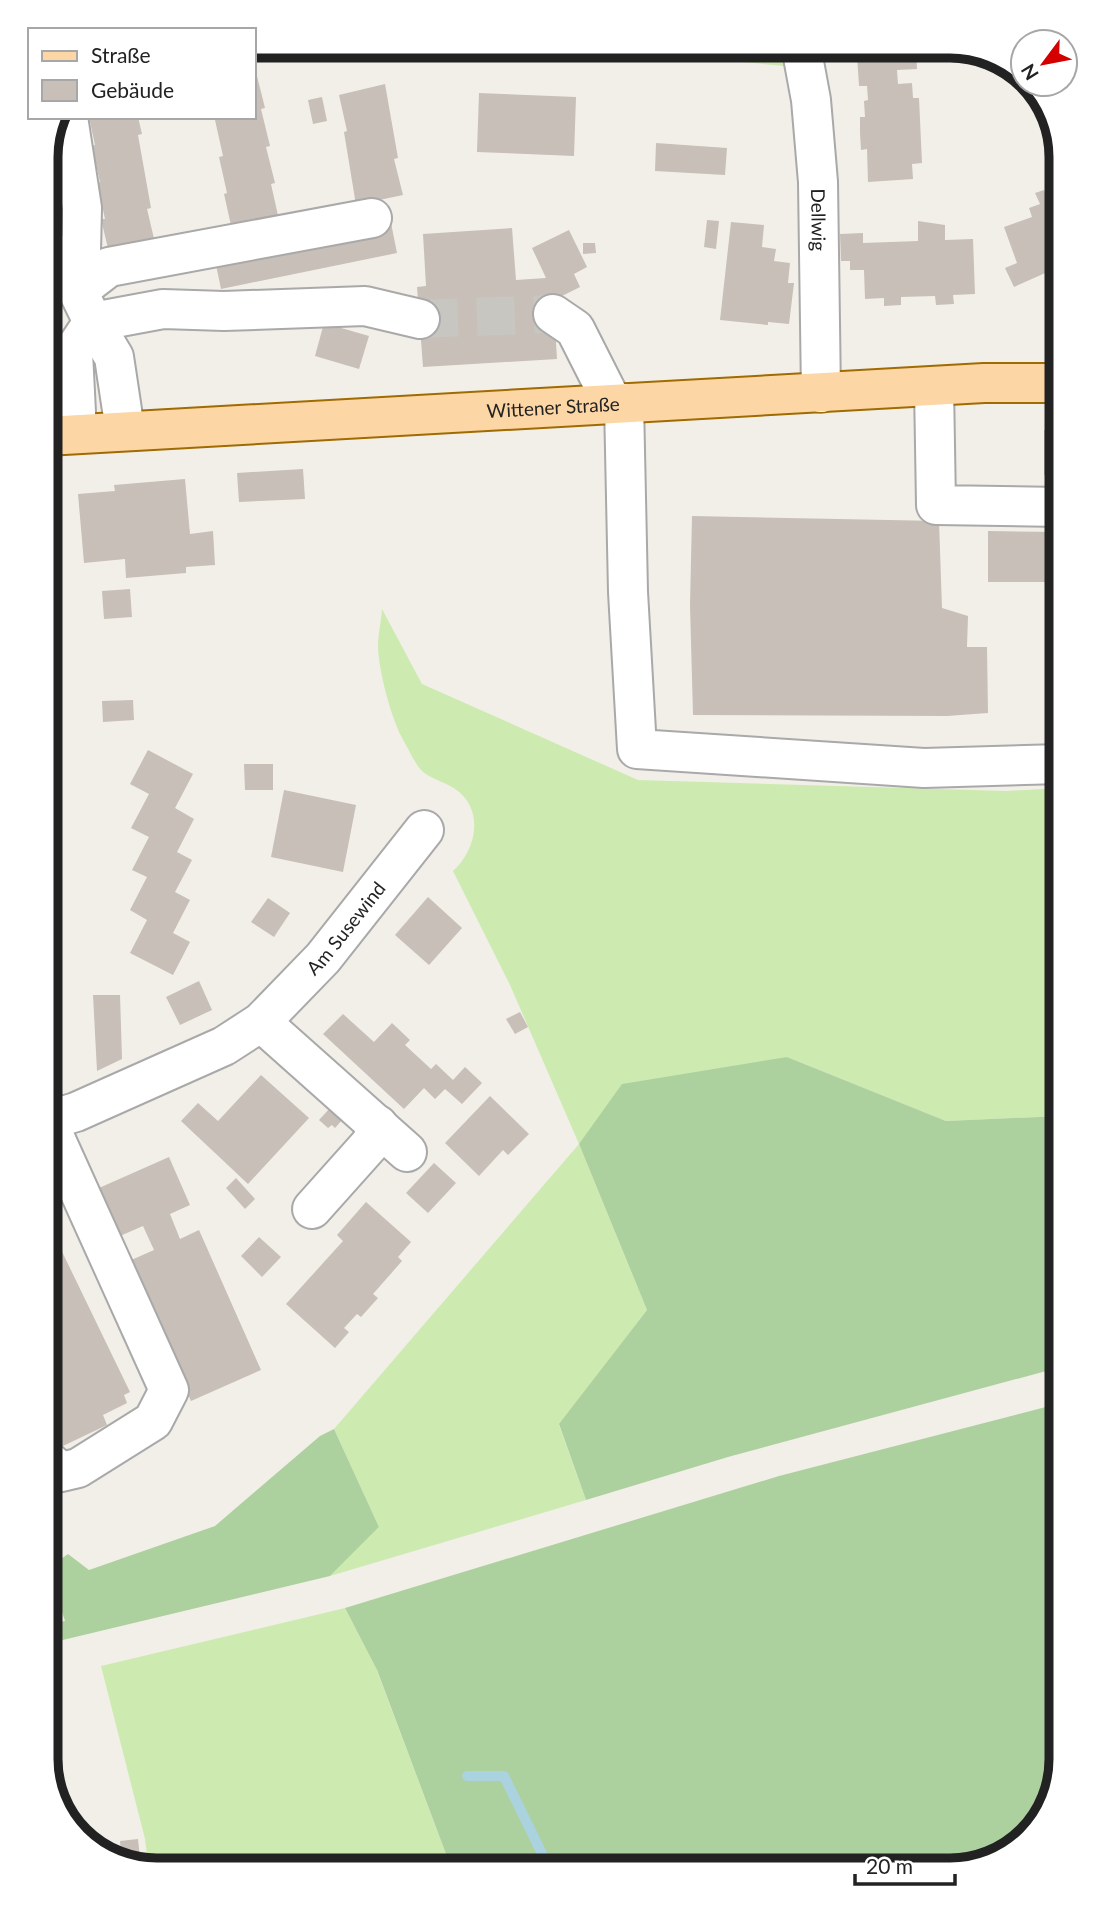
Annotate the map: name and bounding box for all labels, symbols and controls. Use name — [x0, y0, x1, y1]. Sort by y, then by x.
legend — [28, 28, 256, 119]
north arrow — [1009, 28, 1079, 98]
text: Straße — [91, 42, 151, 67]
text: N — [1016, 60, 1043, 85]
text: Gebäude — [91, 77, 174, 102]
street label: Dellwig — [807, 188, 831, 251]
street label: Wittener Straße — [486, 392, 620, 422]
street label: Am Susewind — [301, 877, 390, 979]
scale bar — [855, 1842, 955, 1886]
text: 20 m — [866, 1853, 913, 1878]

